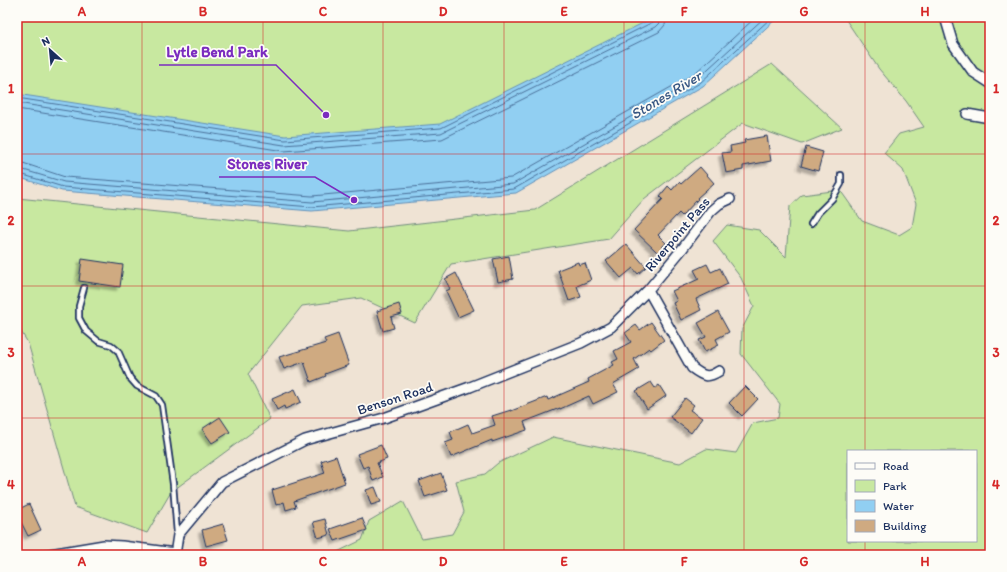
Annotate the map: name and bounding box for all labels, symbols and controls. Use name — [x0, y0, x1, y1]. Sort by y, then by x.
text: A — [77, 4, 87, 19]
text: B — [199, 4, 208, 19]
text: C — [319, 4, 328, 19]
text: D — [439, 4, 448, 19]
text: E — [560, 4, 568, 19]
text: F — [681, 4, 688, 19]
text: G — [800, 4, 809, 19]
text: H — [921, 4, 930, 19]
north arrow — [30, 30, 70, 70]
text: N — [39, 34, 52, 49]
callout: Lytle Bend Park — [159, 38, 276, 65]
text: Lytle Bend Park — [166, 43, 268, 62]
water label: Stones River — [627, 66, 707, 123]
text: 1 — [8, 81, 14, 96]
text: 1 — [993, 81, 999, 96]
callout: Stones River — [219, 150, 315, 177]
text: Stones River — [227, 155, 307, 173]
street label: Riverpoint Pass — [641, 194, 714, 275]
text: 2 — [8, 213, 15, 228]
text: 2 — [993, 213, 1000, 228]
text: 3 — [7, 345, 15, 360]
text: 3 — [992, 345, 1000, 360]
street label: Benson Road — [355, 378, 435, 419]
legend — [847, 450, 977, 542]
text: Road — [883, 459, 909, 473]
text: 4 — [7, 477, 15, 492]
text: 4 — [992, 477, 1000, 492]
text: Park — [883, 479, 907, 493]
text: Water — [883, 499, 914, 513]
text: Building — [883, 519, 927, 533]
text: A — [77, 554, 87, 569]
text: B — [199, 554, 208, 569]
text: C — [319, 554, 328, 569]
text: D — [439, 554, 448, 569]
text: E — [560, 554, 568, 569]
text: F — [681, 554, 688, 569]
text: G — [800, 554, 809, 569]
text: H — [921, 554, 930, 569]

